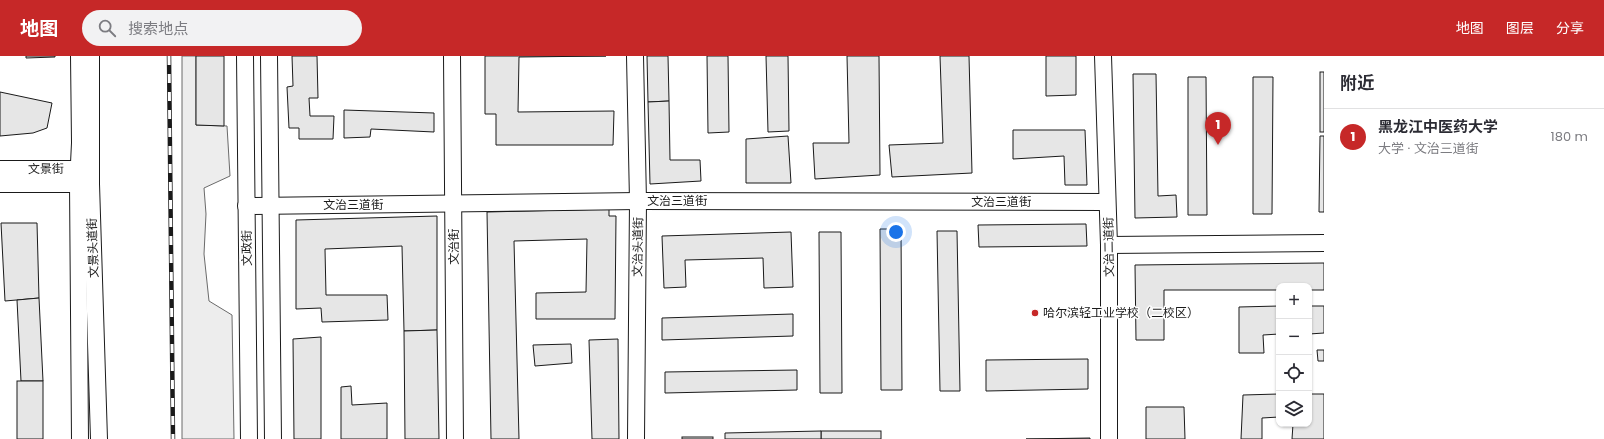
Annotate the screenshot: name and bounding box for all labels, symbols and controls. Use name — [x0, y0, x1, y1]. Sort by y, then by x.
search box — [82, 10, 362, 46]
text: 地图 — [20, 15, 58, 42]
icon: search — [96, 17, 118, 39]
text: 搜索地点 — [128, 18, 188, 39]
text: 地图 — [1456, 18, 1484, 38]
text: 图层 — [1506, 18, 1534, 38]
text: 分享 — [1556, 18, 1584, 38]
text: 附近 — [1340, 71, 1374, 95]
pin: 1 — [1205, 112, 1231, 145]
text: 黑龙江中医药大学 — [1378, 116, 1498, 137]
text: 1 — [1351, 127, 1355, 146]
text: 180 m — [1551, 127, 1588, 146]
text: 大学 · 文治三道街 — [1378, 139, 1479, 158]
street label: 文景街 — [28, 160, 64, 177]
street label: 文治三道街 — [647, 192, 707, 209]
street label: 文治三道街 — [971, 193, 1031, 210]
street label: 文治三道街 — [323, 196, 383, 213]
street label: 文治头道街 — [628, 217, 647, 277]
street label: 文治二道街 — [1099, 217, 1118, 277]
street label: 文景头道街 — [83, 218, 102, 278]
your location — [886, 222, 906, 242]
street label: 文治街 — [445, 229, 462, 265]
street label: 文政街 — [238, 230, 255, 266]
map controls — [1276, 283, 1312, 427]
button: + — [1276, 283, 1312, 319]
place label: 哈尔滨轻工业学校（二校区） — [1043, 304, 1199, 321]
marker: 哈尔滨轻工业学校（二校区） — [1030, 308, 1040, 318]
button: − — [1276, 319, 1312, 355]
button: locate — [1276, 355, 1312, 391]
button: layers — [1276, 391, 1312, 427]

